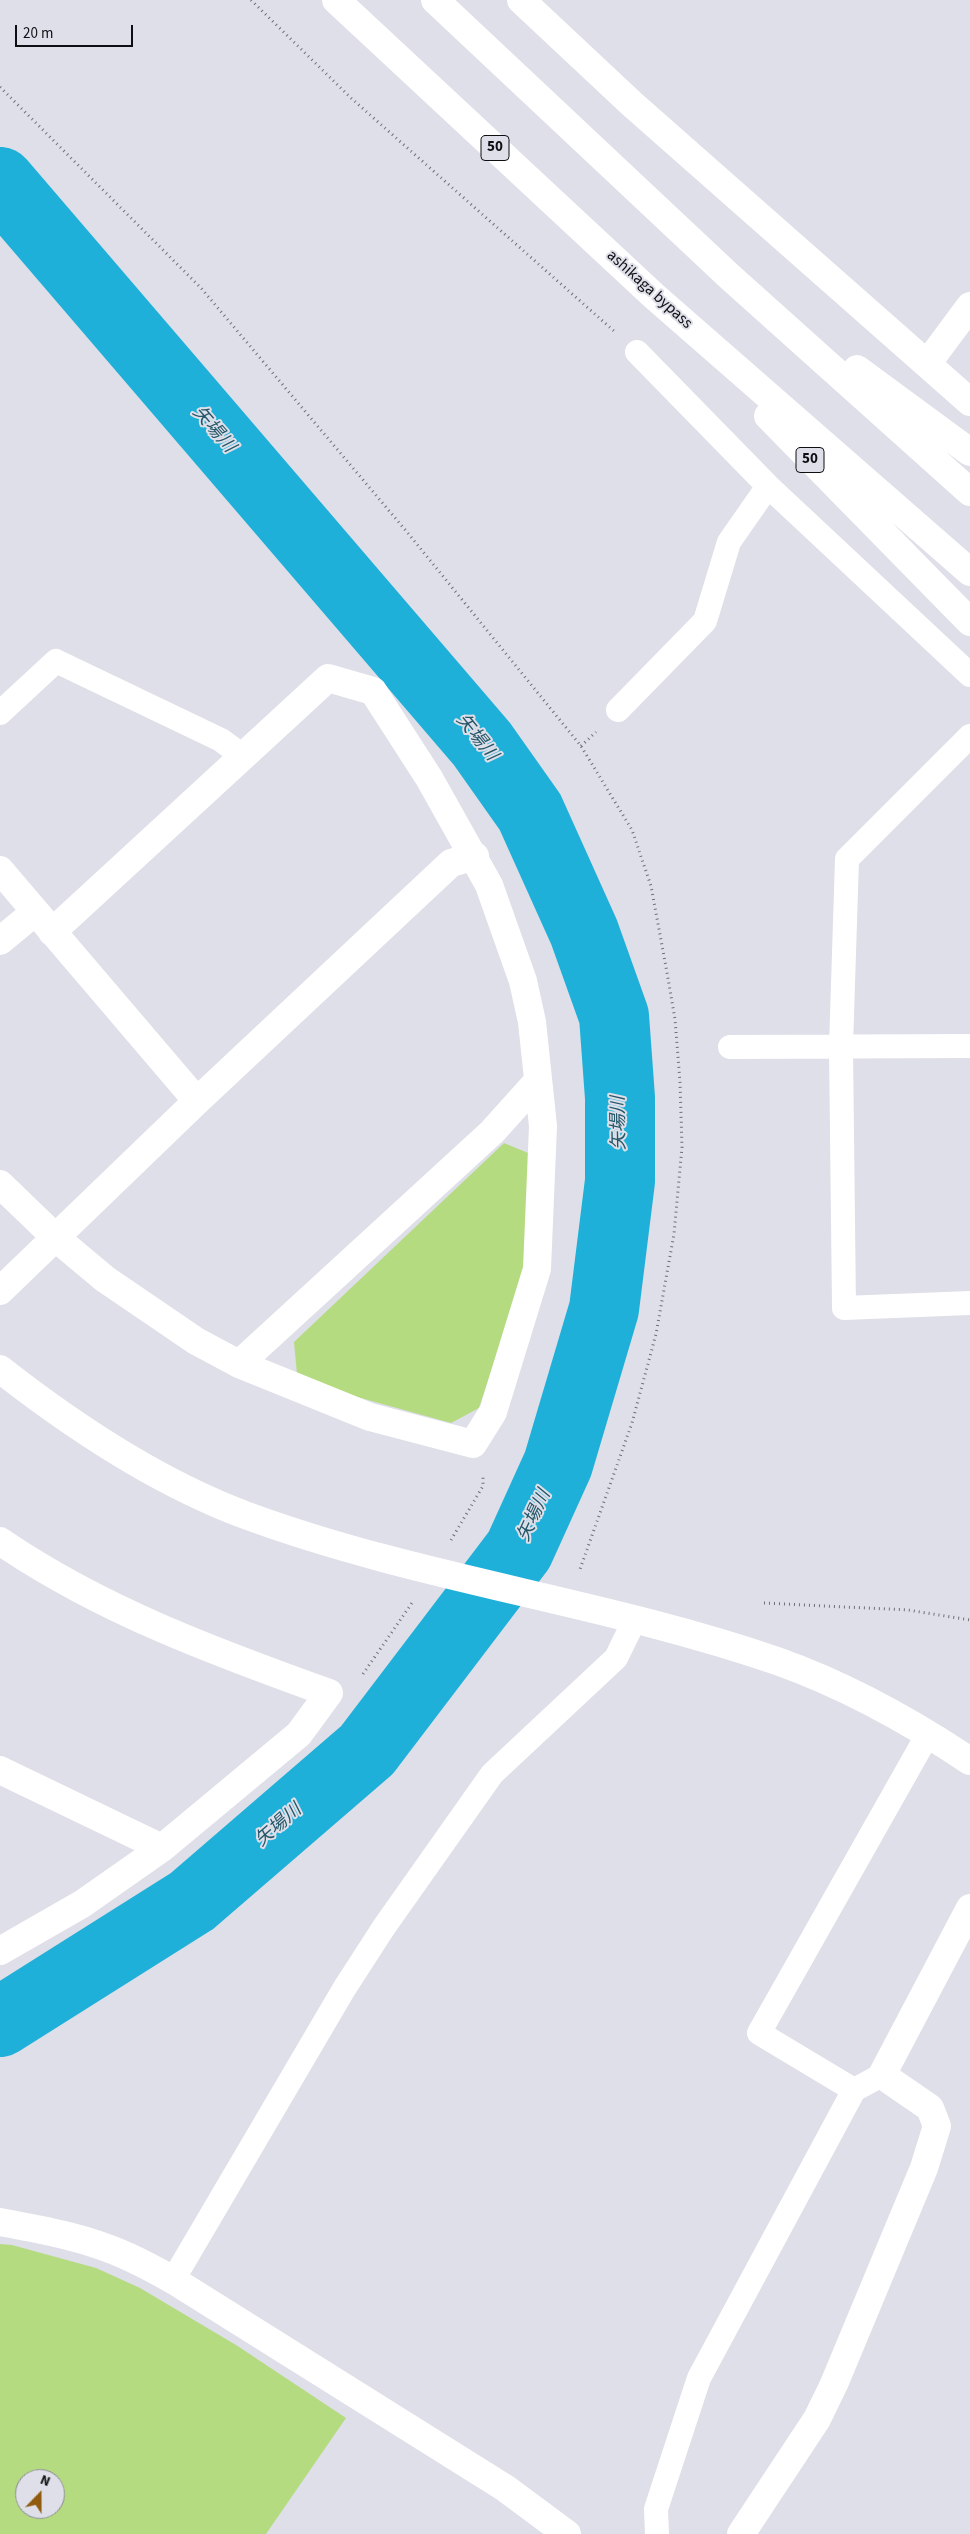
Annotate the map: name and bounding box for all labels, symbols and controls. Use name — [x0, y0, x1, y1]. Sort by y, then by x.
scale bar — [18, 15, 135, 47]
text: 20 m — [23, 23, 53, 44]
road number: 50 — [481, 136, 509, 160]
street label: ashikaga bypass — [602, 247, 696, 333]
water label: 矢場川 — [187, 403, 239, 457]
road number: 50 — [796, 448, 824, 472]
water label: 矢場川 — [451, 710, 501, 766]
water label: 矢場川 — [609, 1096, 631, 1150]
water label: 矢場川 — [514, 1487, 556, 1545]
water label: 矢場川 — [252, 1800, 306, 1852]
north arrow — [15, 2469, 65, 2519]
text: N — [37, 2470, 53, 2492]

